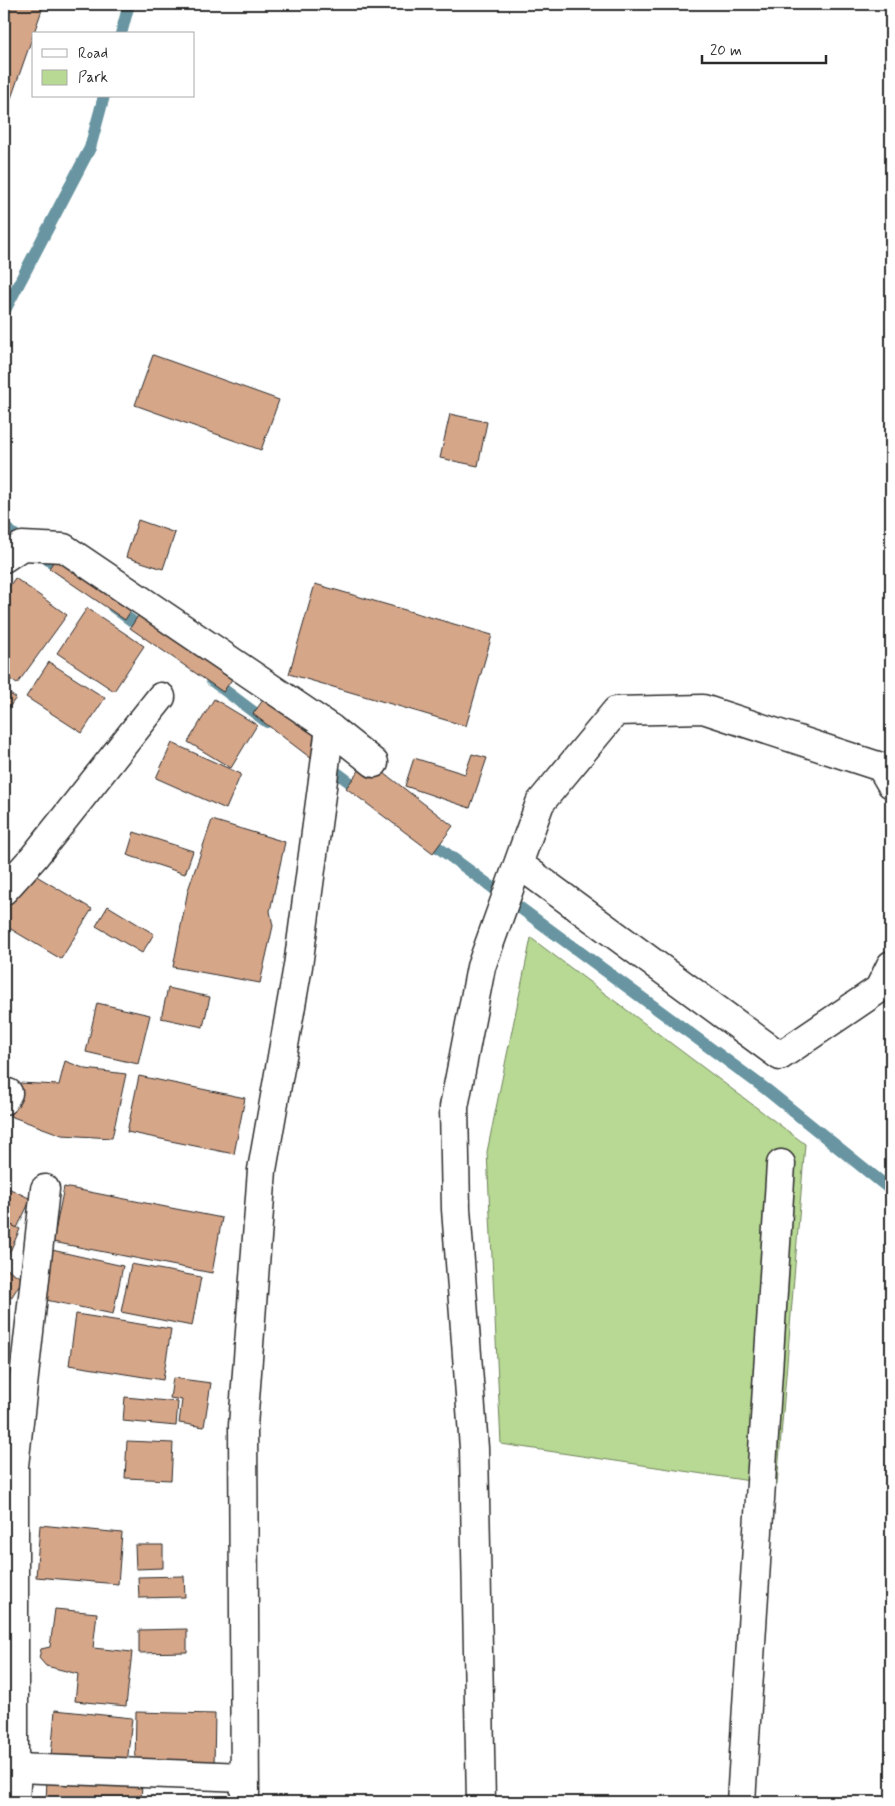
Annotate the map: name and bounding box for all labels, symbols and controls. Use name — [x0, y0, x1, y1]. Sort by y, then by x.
legend — [32, 32, 195, 98]
scale bar — [702, 32, 826, 64]
text: 20 m — [710, 41, 742, 61]
text: Road — [78, 44, 108, 64]
text: Park — [78, 68, 108, 88]

